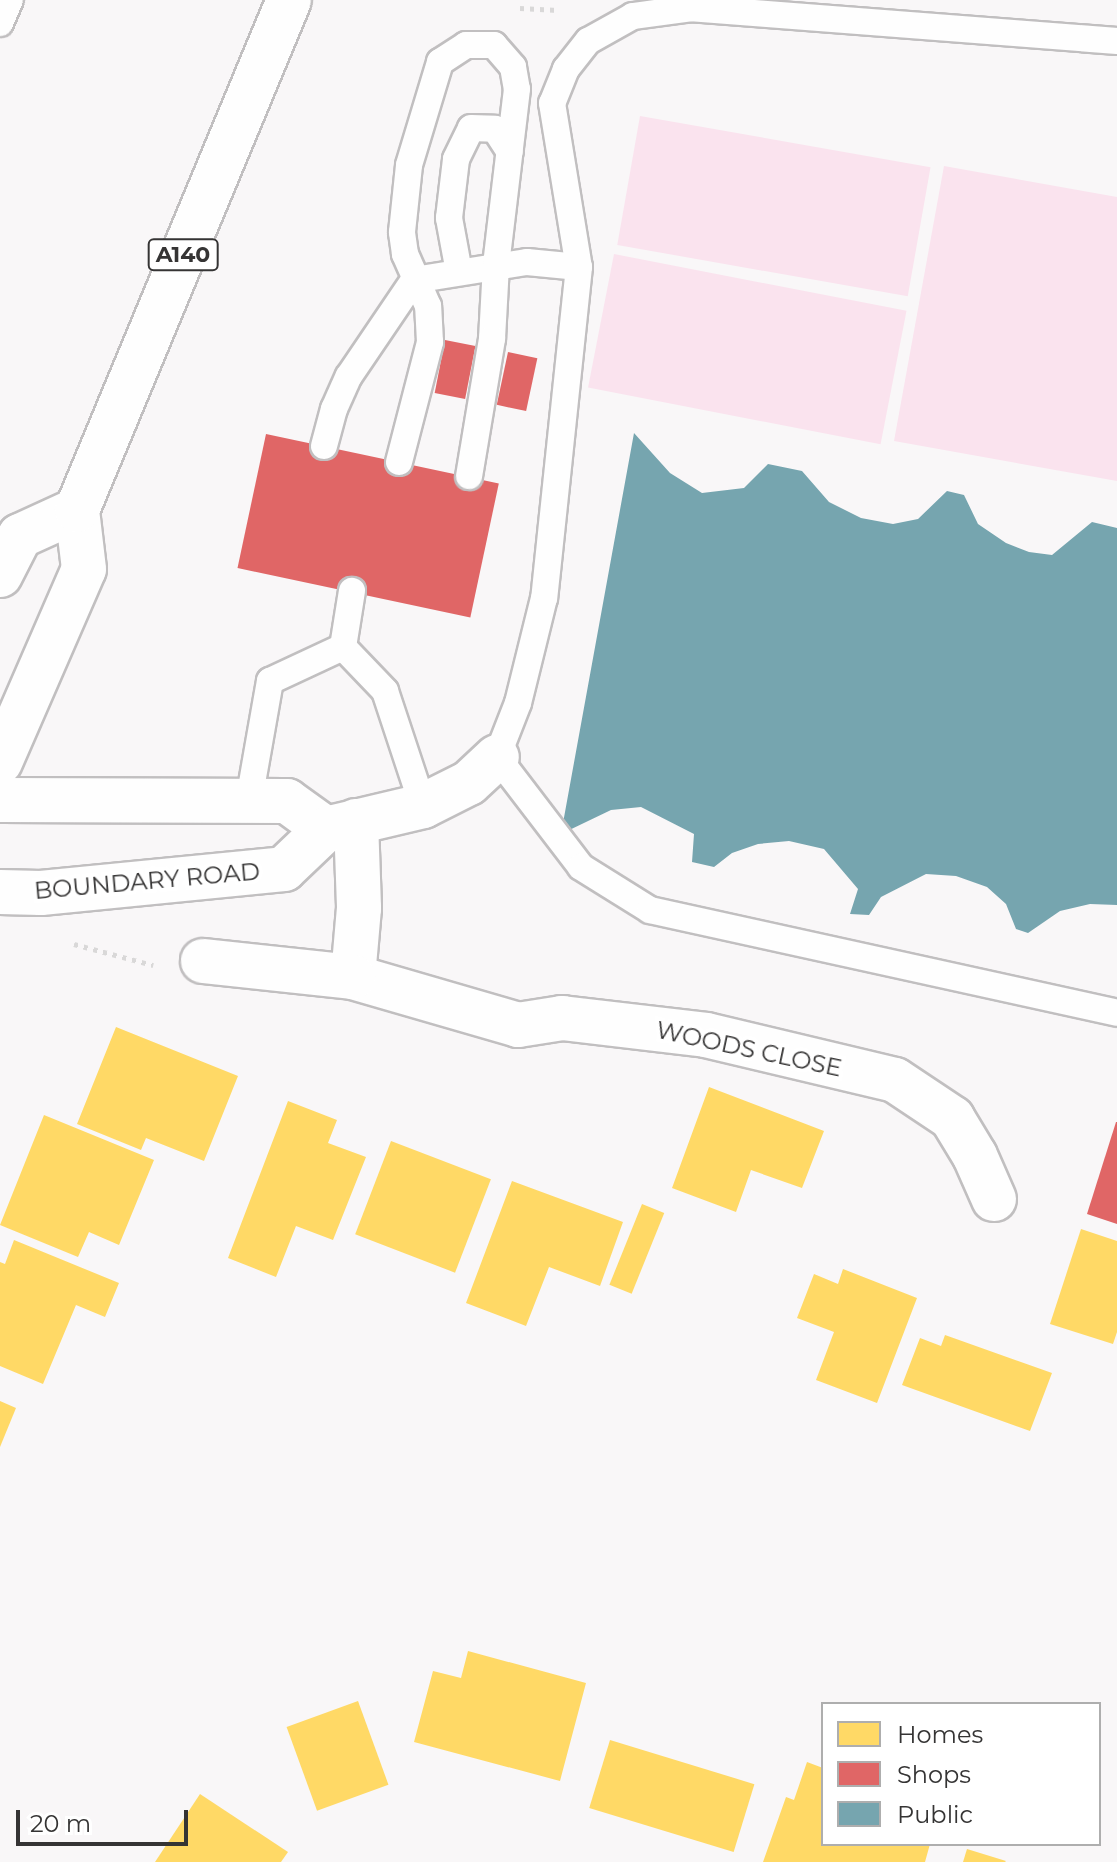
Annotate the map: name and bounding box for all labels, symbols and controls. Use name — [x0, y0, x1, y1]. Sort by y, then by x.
road number: A140 — [147, 237, 219, 273]
street label: BOUNDARY ROAD — [33, 857, 261, 905]
street label: WOODS CLOSE — [654, 1015, 844, 1083]
legend — [821, 1702, 1101, 1846]
text: Homes — [897, 1720, 983, 1749]
text: Shops — [897, 1760, 971, 1789]
scale bar — [20, 1794, 192, 1844]
text: Public — [897, 1800, 973, 1829]
text: 20 m — [30, 1809, 91, 1838]

